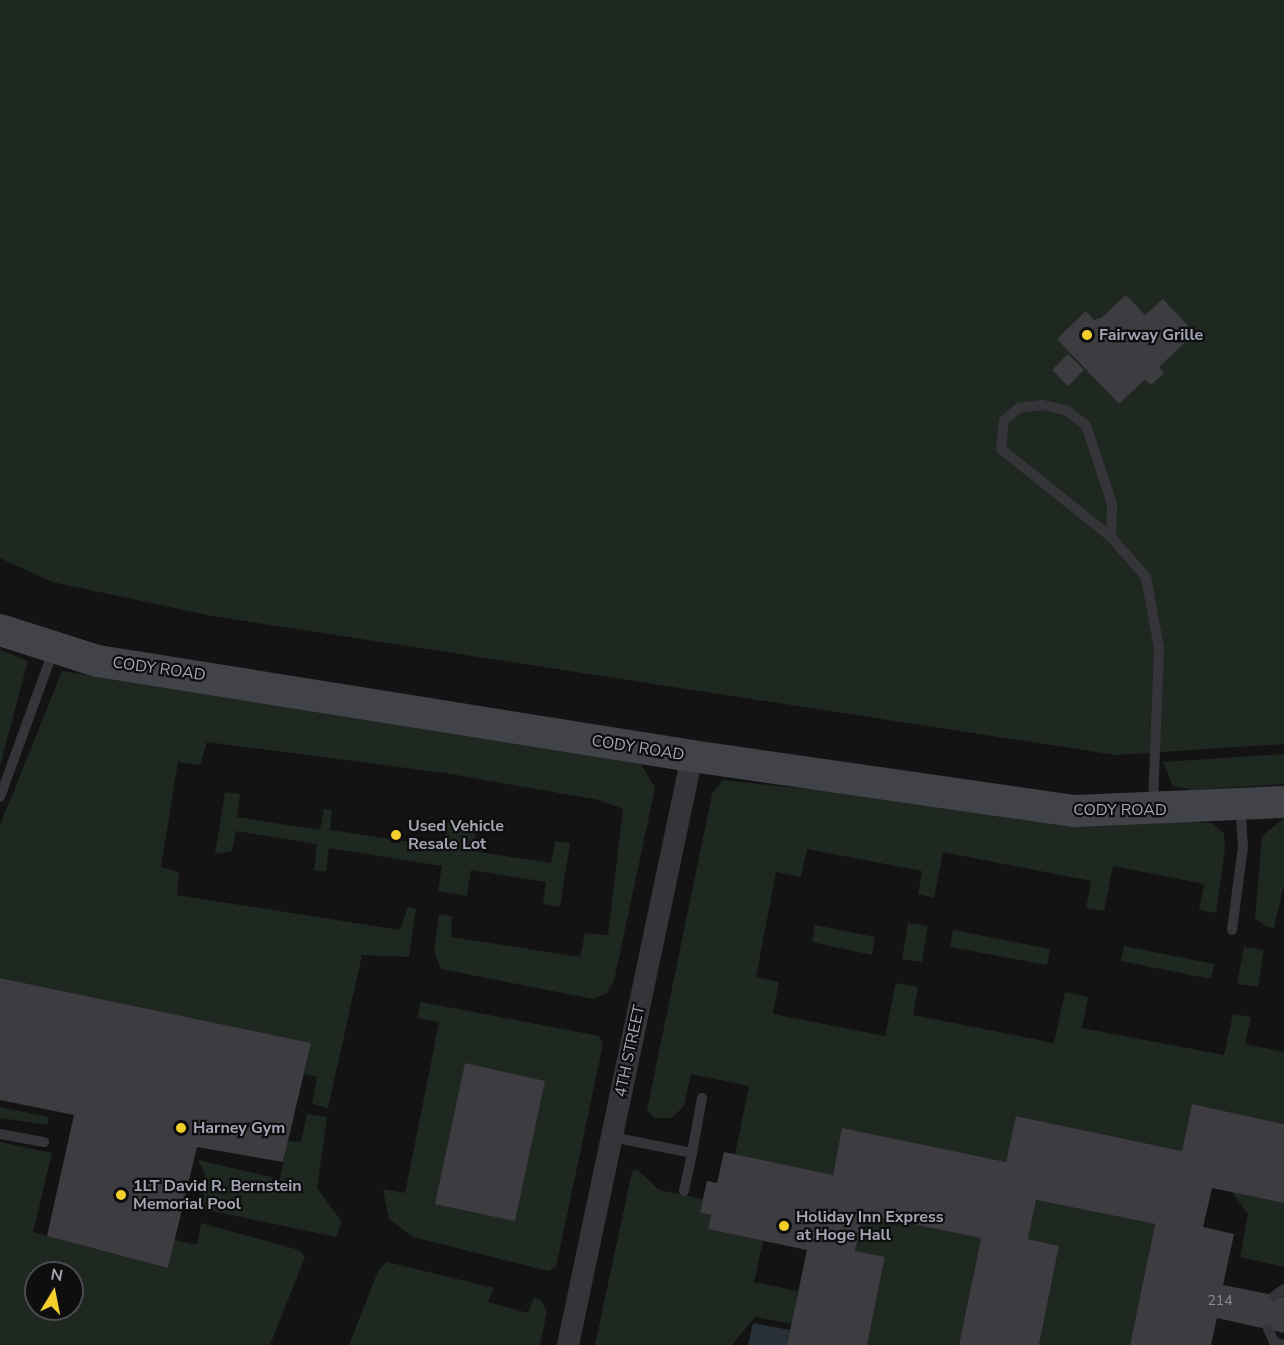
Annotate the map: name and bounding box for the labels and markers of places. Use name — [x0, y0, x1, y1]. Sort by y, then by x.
place label: Fairway Grille — [1099, 325, 1203, 345]
marker: Fairway Grille — [1080, 328, 1094, 342]
place label: Used Vehicle Resale Lot — [408, 816, 504, 854]
marker: Used Vehicle Resale Lot — [389, 828, 403, 842]
place label: Harney Gym — [193, 1118, 285, 1138]
marker: Harney Gym — [174, 1121, 188, 1135]
place label: 1LT David R. Bernstein Memorial Pool — [133, 1176, 302, 1214]
marker: 1LT David R. Bernstein Memorial Pool — [114, 1188, 128, 1202]
place label: Holiday Inn Express at Hoge Hall — [796, 1207, 944, 1245]
marker: Holiday Inn Express at Hoge Hall — [777, 1219, 791, 1233]

